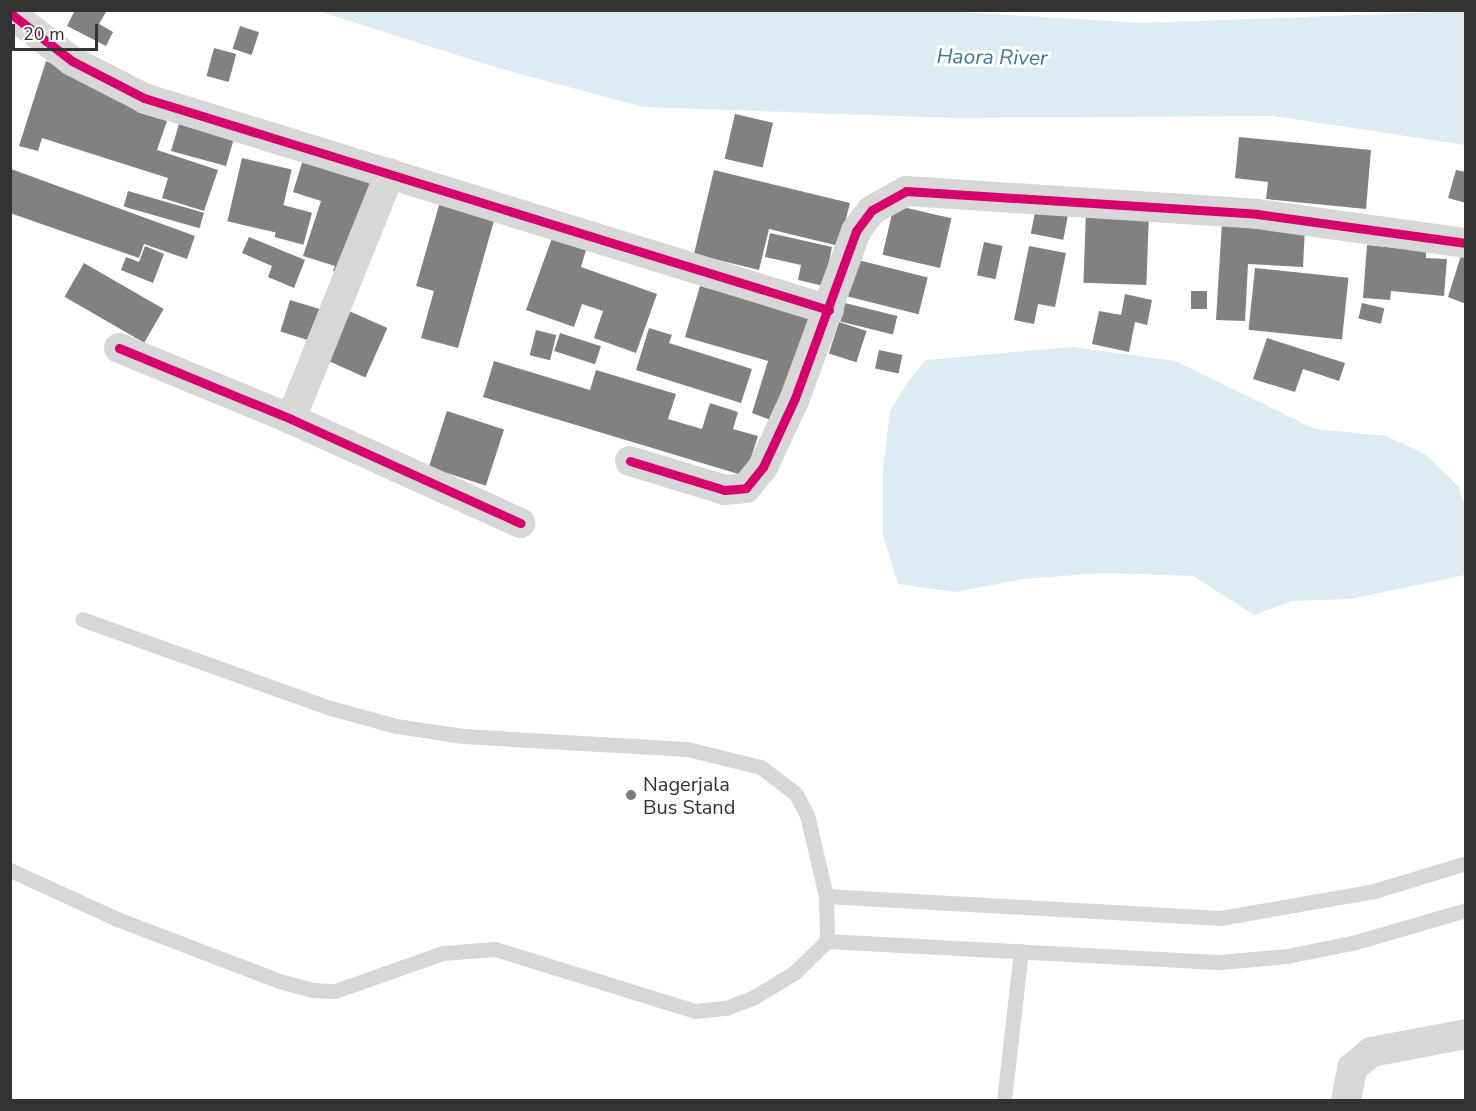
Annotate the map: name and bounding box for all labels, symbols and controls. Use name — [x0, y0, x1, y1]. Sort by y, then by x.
scale bar — [15, 12, 100, 50]
text: 20 m — [23, 22, 65, 46]
water label: Haora River — [936, 43, 1048, 71]
place label: Nagerjala Bus Stand — [643, 772, 735, 819]
marker: Nagerjala Bus Stand — [624, 788, 638, 802]

